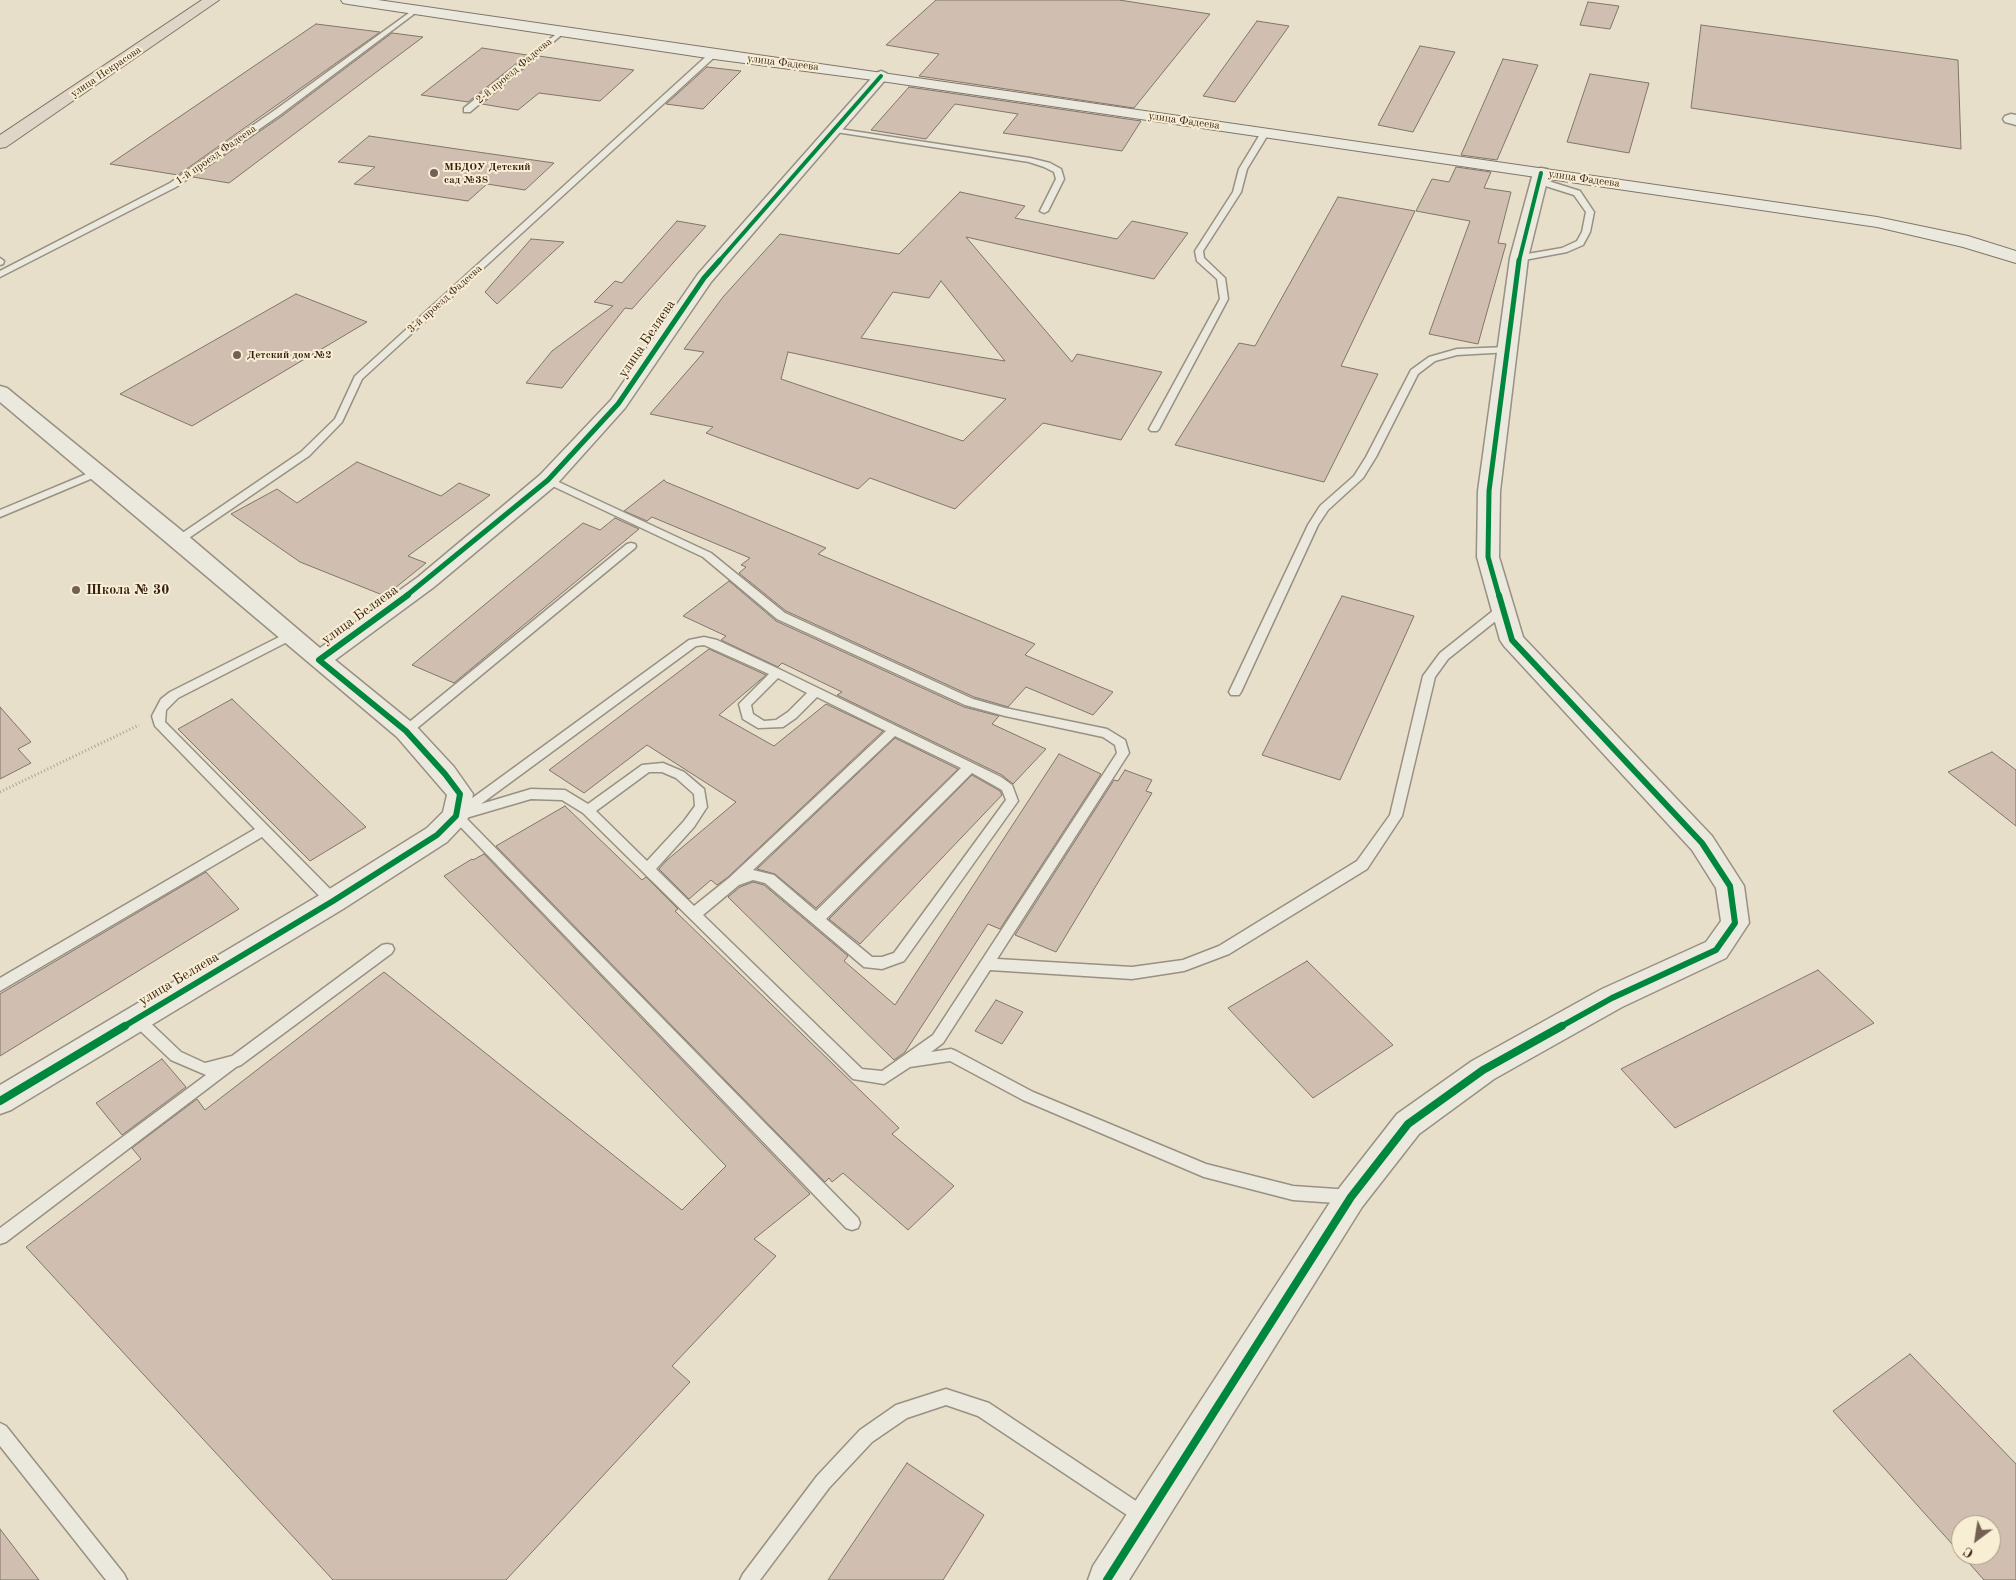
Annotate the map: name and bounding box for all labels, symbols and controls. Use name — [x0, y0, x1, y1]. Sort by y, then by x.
street label: 2-й проезд Фадеева — [473, 35, 555, 107]
street label: улица Некрасова — [68, 43, 144, 101]
street label: улица Фадеева — [746, 52, 820, 74]
street label: улица Фадеева — [1147, 109, 1221, 133]
street label: 1-й проезд Фадеева — [173, 122, 259, 188]
place label: МБДОУ Детский сад №38 — [444, 160, 531, 186]
marker: МБДОУ Детский сад №38 — [428, 167, 440, 179]
street label: улица Фадеева — [1547, 167, 1621, 191]
street label: 3-й проезд Фадеева — [405, 262, 485, 336]
street label: улица Беляева — [615, 297, 679, 381]
place label: Детский дом №2 — [247, 348, 332, 362]
marker: Детский дом №2 — [231, 349, 243, 361]
place label: Школа № 30 — [86, 582, 169, 598]
street label: улица Беляева — [318, 582, 402, 648]
marker: Школа № 30 — [70, 584, 82, 596]
street label: улица Беляева — [136, 948, 222, 1010]
north arrow — [1951, 1515, 2001, 1565]
text: С — [1961, 1544, 1976, 1560]

